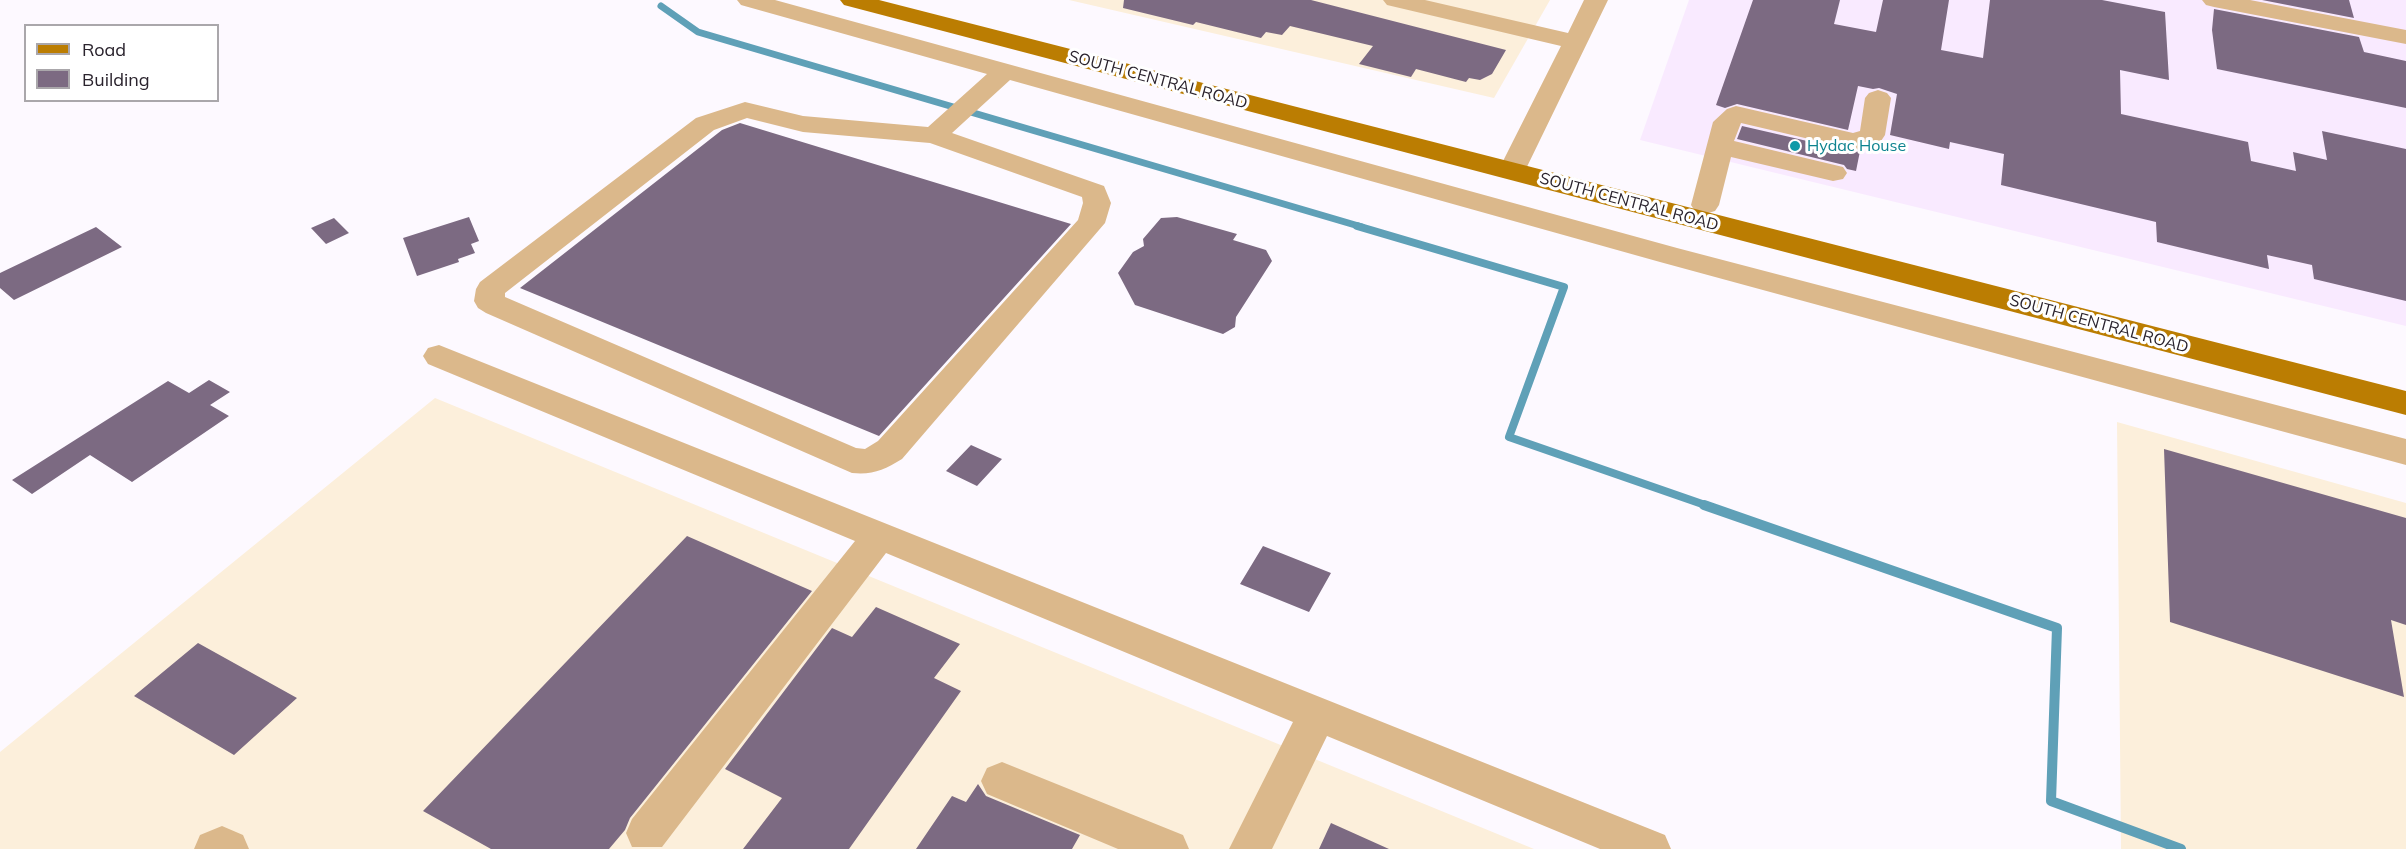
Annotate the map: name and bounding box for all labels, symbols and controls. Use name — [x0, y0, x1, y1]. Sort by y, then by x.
legend — [24, 24, 219, 102]
text: Road — [82, 38, 126, 61]
street label: SOUTH CENTRAL ROAD — [1066, 47, 1250, 113]
text: Building — [82, 68, 150, 91]
place label: Hydac House — [1807, 136, 1906, 156]
marker: Hydac House — [1788, 139, 1802, 153]
street label: SOUTH CENTRAL ROAD — [1537, 169, 1721, 235]
street label: SOUTH CENTRAL ROAD — [2007, 291, 2191, 357]

